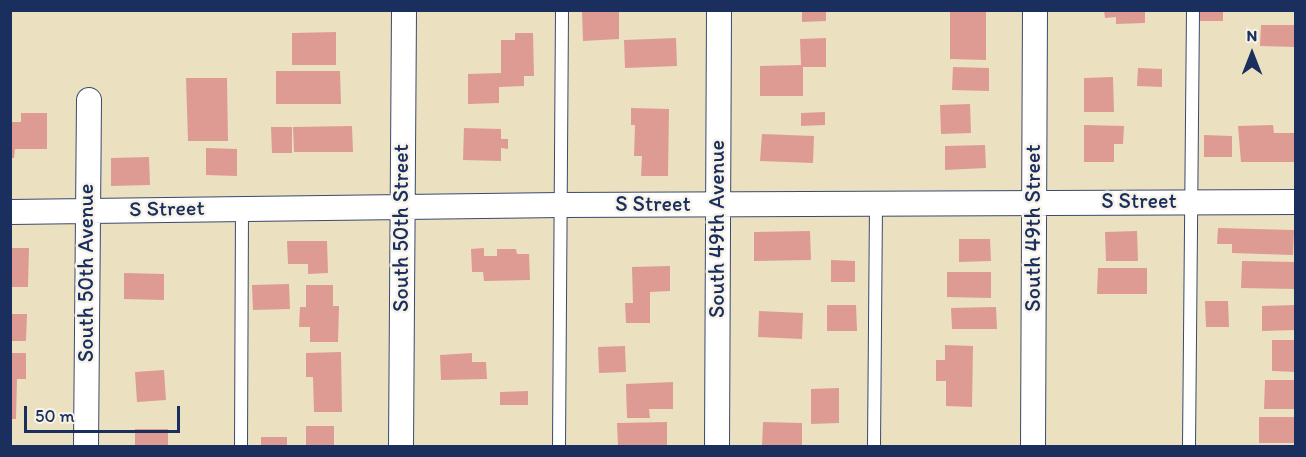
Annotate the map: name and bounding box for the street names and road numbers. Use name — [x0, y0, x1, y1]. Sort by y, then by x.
street label: South 49th Avenue — [705, 140, 731, 318]
street label: South 50th Street — [389, 144, 415, 312]
street label: South 49th Street — [1021, 144, 1047, 312]
street label: South 50th Avenue — [74, 184, 100, 362]
street label: S Street — [1101, 189, 1177, 215]
street label: S Street — [615, 192, 691, 218]
street label: S Street — [129, 196, 205, 224]

